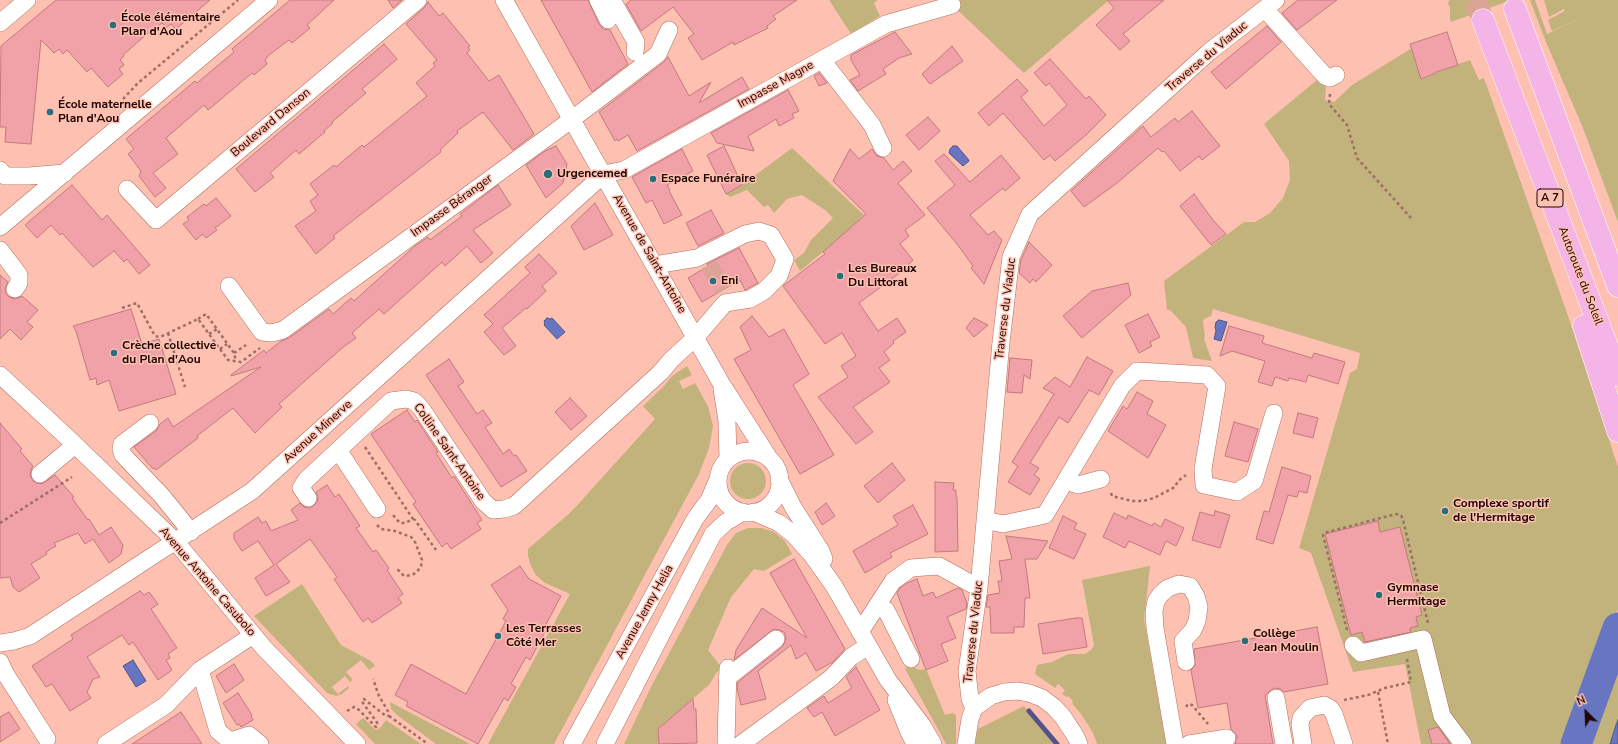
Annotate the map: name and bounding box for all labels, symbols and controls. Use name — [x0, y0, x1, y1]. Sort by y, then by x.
place label: École élémentaire Plan d'Aou — [121, 11, 220, 39]
street label: Traverse du Viaduc — [1163, 19, 1251, 95]
marker: École élémentaire Plan d'Aou — [108, 20, 118, 30]
street label: Impasse Magne — [736, 58, 816, 112]
street label: Boulevard Danson — [228, 86, 314, 160]
place label: École maternelle Plan d'Aou — [58, 98, 152, 126]
marker: École maternelle Plan d'Aou — [45, 107, 55, 117]
place label: Urgencemed — [557, 167, 628, 181]
marker: Urgencemed — [542, 168, 554, 180]
street label: Impasse Béranger — [408, 172, 496, 240]
place label: Espace Funéraire — [661, 172, 755, 186]
marker: Espace Funéraire — [648, 174, 658, 184]
road number: A 7 — [1537, 189, 1563, 207]
street label: Avenue de Saint-Antoine — [609, 192, 689, 316]
street label: Autoroute du Soleil — [1555, 225, 1605, 327]
street label: Traverse du Viaduc — [993, 257, 1019, 361]
place label: Les Bureaux Du Littoral — [848, 262, 917, 290]
marker: Les Bureaux Du Littoral — [835, 271, 845, 281]
place label: Eni — [721, 274, 738, 288]
marker: Eni — [708, 276, 718, 286]
place label: Crèche collective du Plan d'Aou — [122, 339, 216, 367]
marker: Crèche collective du Plan d'Aou — [109, 348, 119, 358]
street label: Avenue Minerve — [281, 397, 355, 467]
street label: Colline Saint-Antoine — [410, 401, 488, 503]
place label: Complexe sportif de l'Hermitage — [1453, 497, 1549, 525]
marker: Complexe sportif de l'Hermitage — [1440, 506, 1450, 516]
street label: Avenue Antoine Casubolo — [156, 524, 258, 640]
street label: Avenue Jenny Helia — [613, 562, 677, 662]
street label: Traverse du Viaduc — [961, 580, 987, 684]
place label: Gymnase Hermitage — [1387, 581, 1446, 609]
marker: Gymnase Hermitage — [1374, 590, 1384, 600]
place label: Les Terrasses Côté Mer — [506, 622, 581, 650]
place label: Collège Jean Moulin — [1253, 627, 1319, 655]
marker: Les Terrasses Côté Mer — [493, 631, 503, 641]
marker: Collège Jean Moulin — [1240, 636, 1250, 646]
north arrow — [1566, 692, 1606, 732]
text: N — [1574, 692, 1588, 709]

